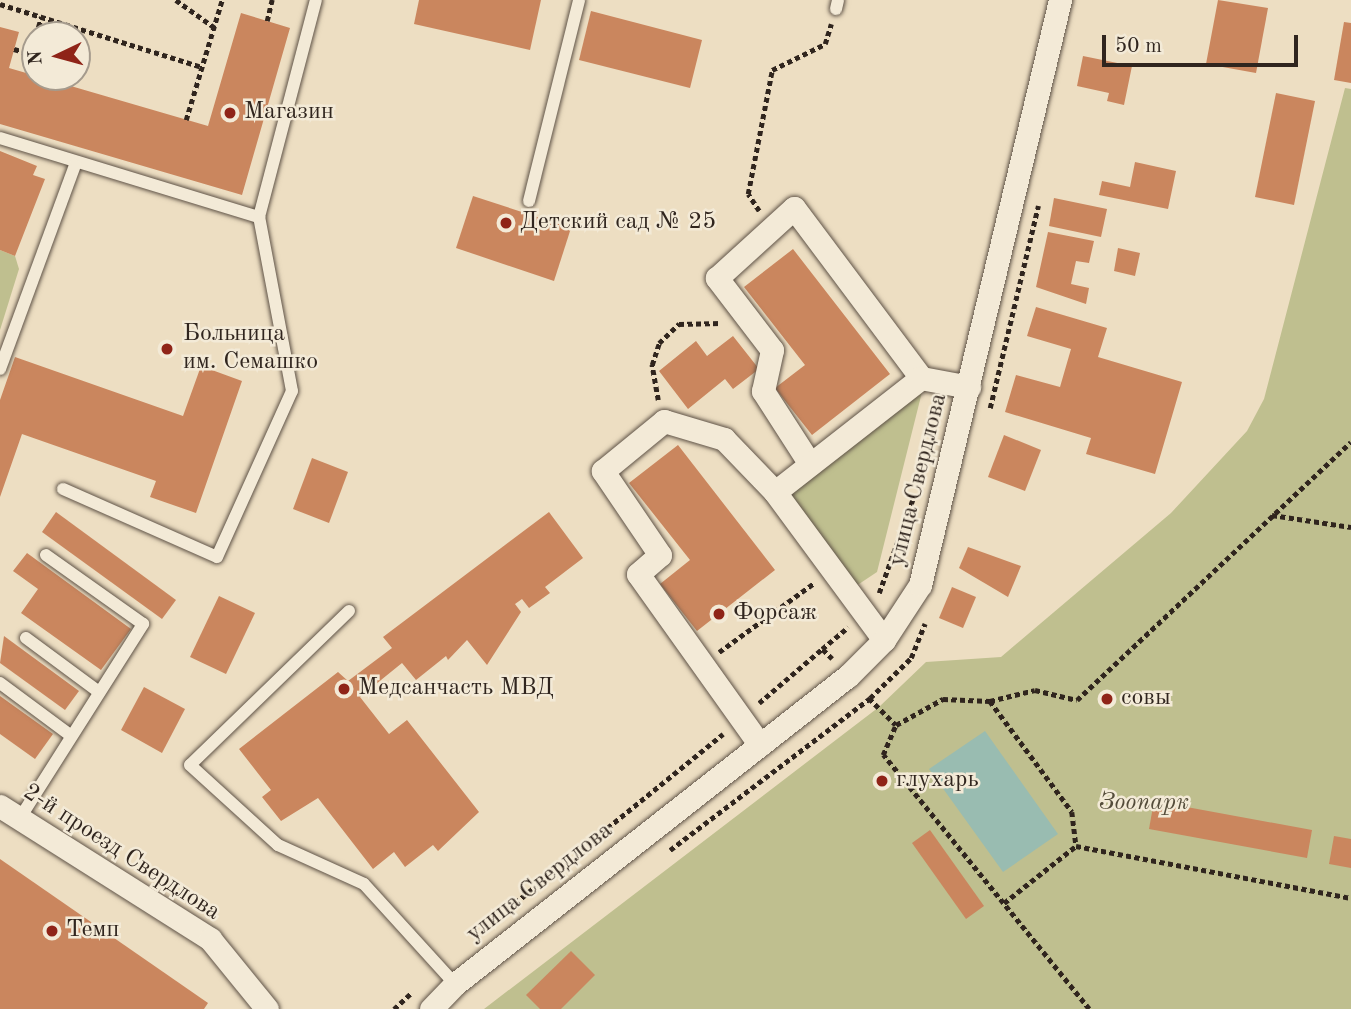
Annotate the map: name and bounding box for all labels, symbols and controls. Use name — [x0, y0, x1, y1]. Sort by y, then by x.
north arrow — [21, 21, 91, 91]
scale bar — [1106, 21, 1302, 65]
text: 50 m — [1115, 36, 1162, 57]
text: N — [26, 50, 47, 66]
place label: Магазин — [244, 99, 334, 127]
marker: Магазин — [222, 105, 238, 121]
place label: Детский сад № 25 — [520, 209, 716, 237]
marker: Детский сад № 25 — [498, 215, 514, 231]
place label: Больница им. Семашко — [183, 321, 318, 377]
marker: Больница им. Семашко — [157, 339, 177, 359]
street label: улица Свердлова — [884, 390, 954, 570]
place label: Форсаж — [733, 600, 817, 628]
marker: Форсаж — [711, 606, 727, 622]
place label: Медсанчасть МВД — [358, 675, 554, 703]
marker: Медсанчасть МВД — [336, 681, 352, 697]
place label: совы — [1121, 685, 1171, 713]
marker: совы — [1099, 691, 1115, 707]
place label: глухарь — [896, 767, 979, 795]
marker: глухарь — [874, 773, 890, 789]
street label: 2-й проезд Свердлова — [17, 778, 225, 928]
park label: Зоопарк — [1099, 790, 1189, 818]
street label: улица Свердлова — [461, 817, 619, 949]
place label: Темп — [66, 917, 120, 945]
marker: Темп — [44, 923, 60, 939]

